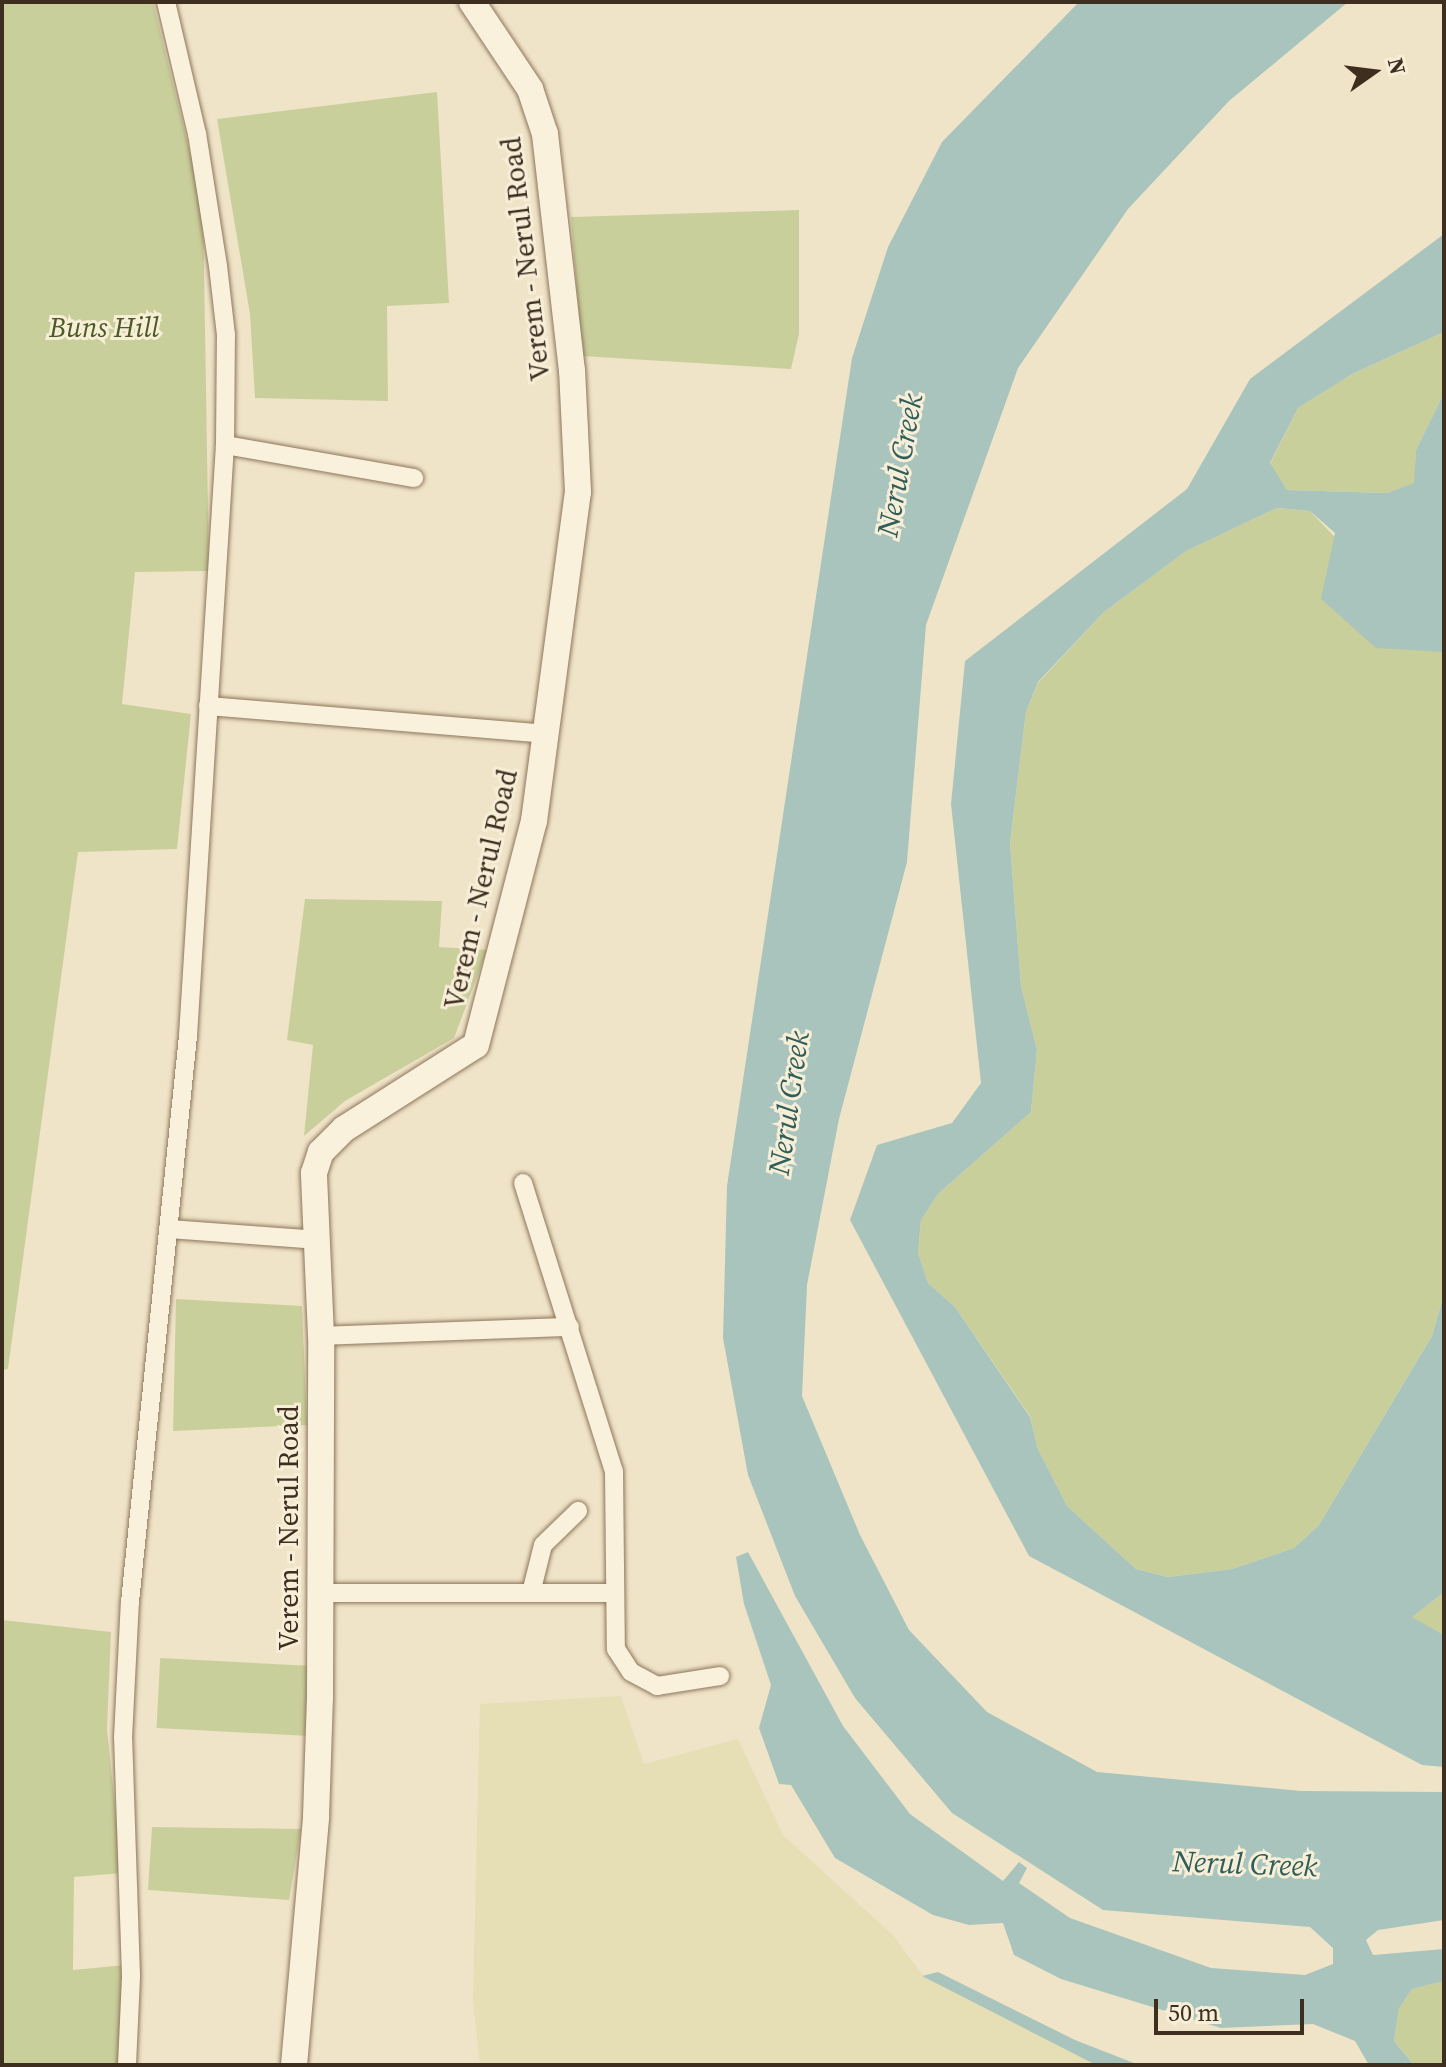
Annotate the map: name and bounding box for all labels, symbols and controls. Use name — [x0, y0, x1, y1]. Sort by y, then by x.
north arrow — [1334, 32, 1414, 112]
text: N — [1381, 55, 1414, 78]
street label: Verem - Nerul Road — [493, 135, 557, 383]
park label: Buns Hill — [49, 310, 159, 344]
water label: Nerul Creek — [870, 391, 930, 539]
street label: Verem - Nerul Road — [436, 766, 524, 1012]
water label: Nerul Creek — [761, 1029, 817, 1177]
street label: Verem - Nerul Road — [271, 1405, 305, 1651]
water label: Nerul Creek — [1172, 1843, 1318, 1885]
scale bar — [1158, 1983, 1308, 2033]
text: 50 m — [1168, 1996, 1219, 2029]

